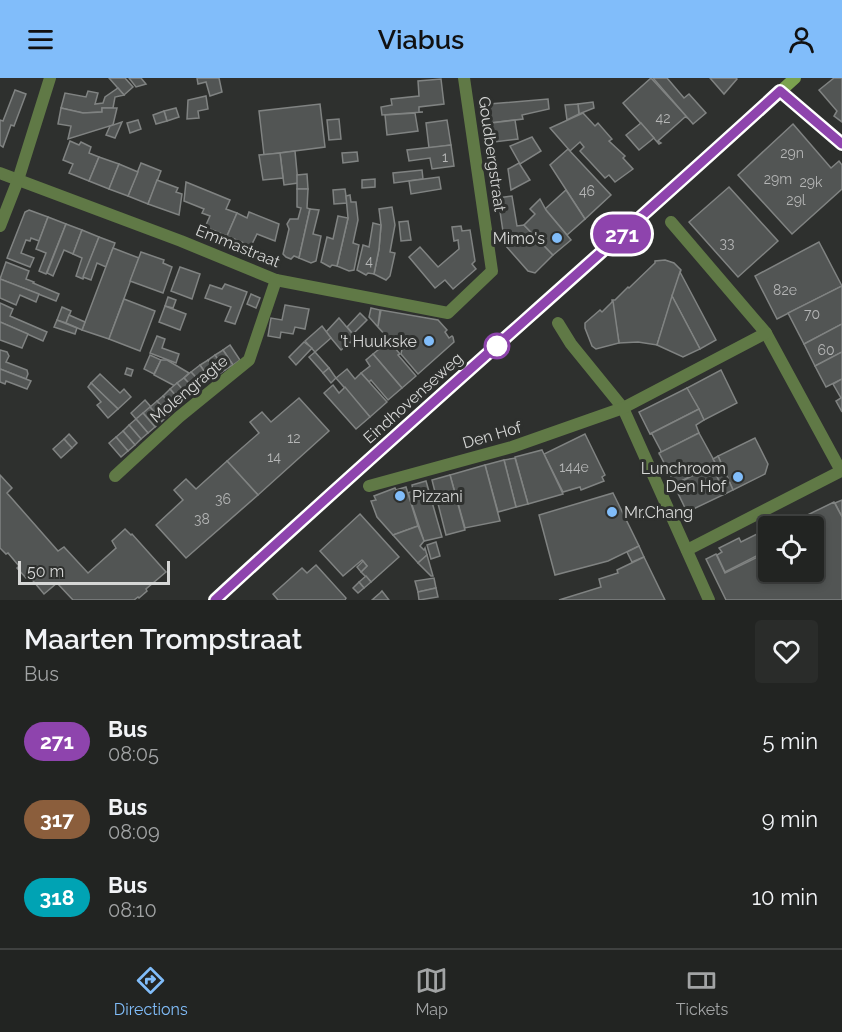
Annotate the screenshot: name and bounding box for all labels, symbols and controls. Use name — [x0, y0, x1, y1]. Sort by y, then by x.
icon: menu — [24, 23, 57, 56]
icon: person — [785, 23, 818, 56]
text: Viabus — [378, 24, 464, 55]
street label: Goudbergstraat — [474, 95, 510, 214]
house number: 42 — [656, 110, 670, 126]
house number: 29n — [780, 145, 804, 161]
house number: 1 — [442, 149, 448, 165]
house number: 29m — [764, 171, 792, 187]
house number: 29k — [800, 174, 823, 190]
house number: 46 — [579, 183, 595, 199]
house number: 29l — [786, 192, 806, 208]
line badge: 271 — [588, 214, 656, 254]
street label: Emmastraat — [193, 220, 283, 272]
text: 271 — [605, 222, 639, 247]
place label: Mimo's — [493, 229, 545, 248]
marker: Mimo's — [550, 231, 564, 245]
house number: 33 — [720, 235, 734, 251]
house number: 4 — [365, 253, 373, 269]
house number: 82e — [773, 282, 797, 298]
house number: 70 — [804, 306, 820, 322]
place label: 't Huukske — [340, 332, 417, 351]
unlabelled marker — [484, 333, 510, 359]
marker: 't Huukske — [422, 334, 436, 348]
house number: 60 — [817, 342, 835, 358]
street label: Eindhovenseweg — [359, 348, 467, 448]
street label: Molengragte — [146, 351, 232, 427]
street label: Den Hof — [460, 417, 524, 452]
house number: 12 — [287, 430, 301, 446]
house number: 14 — [267, 449, 281, 465]
house number: 144e — [559, 459, 589, 475]
place label: Lunchroom Den Hof — [641, 459, 727, 496]
marker: Lunchroom Den Hof — [731, 470, 745, 484]
place label: Pizzani — [412, 487, 463, 506]
marker: Pizzani — [393, 489, 407, 503]
house number: 36 — [215, 491, 231, 507]
place label: Mr.Chang — [624, 503, 693, 522]
marker: Mr.Chang — [605, 505, 619, 519]
house number: 38 — [194, 511, 210, 527]
map controls — [758, 516, 824, 582]
button: locate — [758, 516, 824, 582]
scale bar — [18, 558, 170, 586]
text: 50 m — [27, 562, 64, 581]
button: heart — [755, 620, 818, 683]
text: Maarten Trompstraat — [24, 623, 302, 656]
text: Bus — [24, 662, 59, 686]
text: Bus — [108, 716, 147, 742]
text: 5 min — [763, 728, 818, 754]
text: 271 — [40, 729, 74, 754]
text: 08:05 — [108, 742, 159, 766]
text: Bus — [108, 794, 147, 820]
text: 9 min — [762, 806, 818, 832]
text: 317 — [40, 807, 74, 832]
text: 08:09 — [108, 820, 160, 844]
text: Bus — [108, 872, 147, 898]
text: 10 min — [752, 884, 818, 910]
text: 318 — [40, 885, 74, 910]
text: 08:10 — [108, 898, 157, 922]
tab: Directions — [114, 964, 188, 1019]
tab: Map — [415, 964, 448, 1019]
tab: Tickets — [676, 964, 728, 1019]

